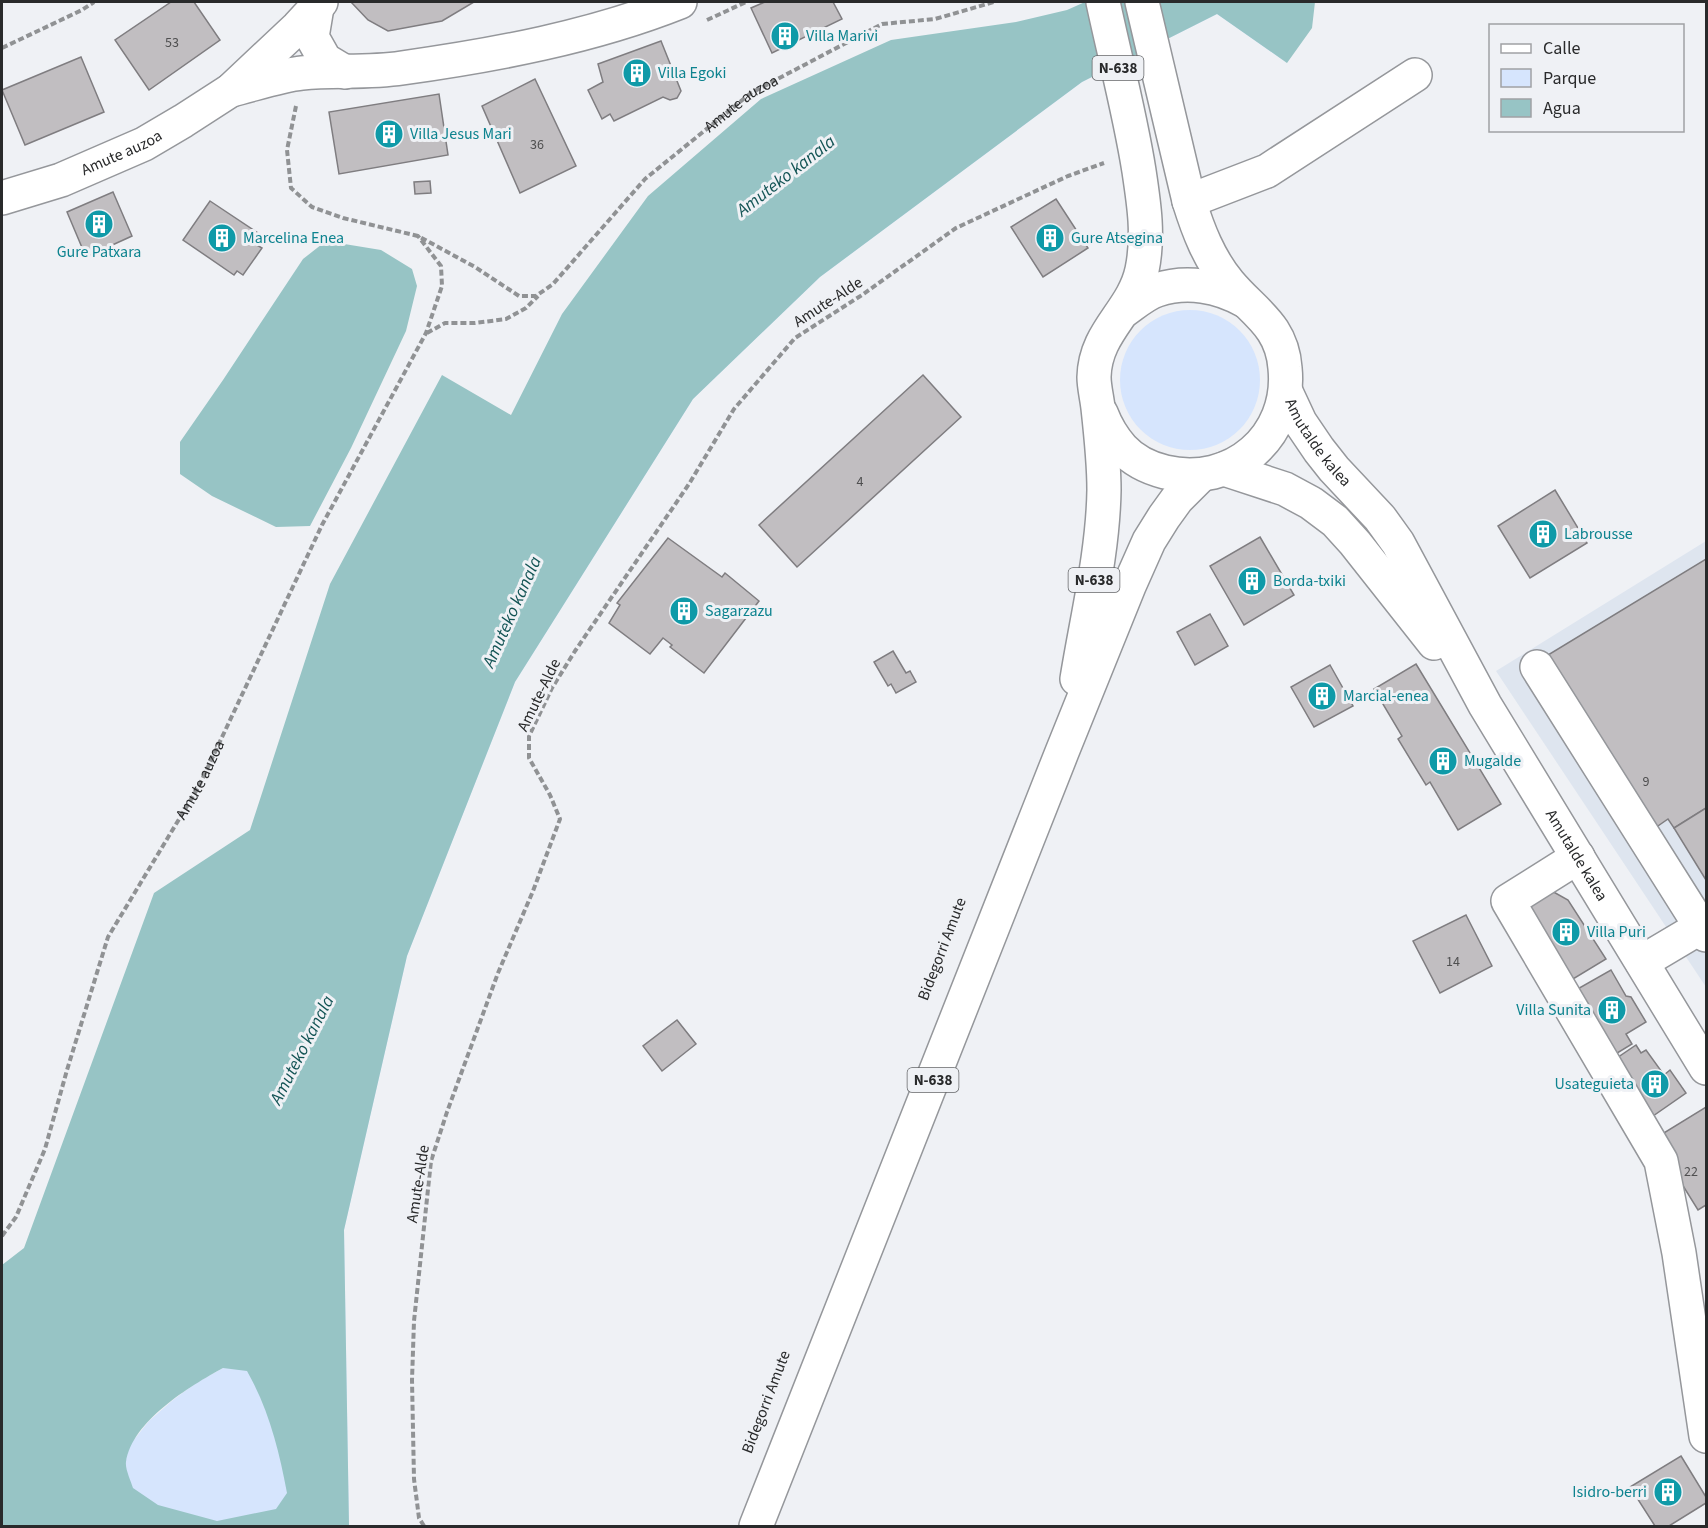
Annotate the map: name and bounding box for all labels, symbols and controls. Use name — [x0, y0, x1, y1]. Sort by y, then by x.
building icon: Villa Marivi — [769, 20, 801, 52]
legend — [1489, 24, 1684, 132]
place label: Villa Marivi — [806, 25, 878, 47]
house number: 53 — [165, 33, 179, 53]
text: Calle — [1543, 36, 1581, 61]
road number: N-638 — [1092, 56, 1144, 80]
building icon: Villa Egoki — [621, 57, 653, 89]
place label: Villa Egoki — [658, 62, 726, 84]
text: Parque — [1543, 66, 1596, 91]
street label: Amute auzoa — [699, 69, 782, 138]
text: Agua — [1543, 96, 1581, 121]
building icon: Villa Jesus Mari — [373, 118, 405, 150]
place label: Villa Jesus Mari — [410, 123, 512, 145]
street label: Amute auzoa — [78, 125, 166, 181]
water label: Amuteko kanala — [730, 129, 841, 223]
house number: 36 — [530, 135, 544, 155]
building icon: Gure Patxara — [83, 208, 115, 240]
building icon: Marcelina Enea — [206, 222, 238, 254]
building icon: Gure Atsegina — [1034, 222, 1066, 254]
place label: Marcelina Enea — [243, 227, 344, 249]
place label: Gure Atsegina — [1071, 227, 1163, 249]
place label: Gure Patxara — [57, 241, 141, 263]
street label: Amute-Alde — [789, 271, 867, 333]
street label: Amutalde kalea — [1279, 395, 1356, 492]
house number: 4 — [857, 472, 864, 492]
building icon: Labrousse — [1527, 518, 1559, 550]
place label: Labrousse — [1564, 523, 1633, 545]
water label: Amuteko kanala — [476, 552, 548, 673]
building icon: Borda-txiki — [1236, 565, 1268, 597]
road number: N-638 — [1068, 568, 1120, 592]
place label: Borda-txiki — [1273, 570, 1346, 592]
building icon: Sagarzazu — [668, 595, 700, 627]
place label: Sagarzazu — [705, 600, 773, 622]
street label: Amute-Alde — [512, 655, 566, 735]
building icon: Marcial-enea — [1306, 680, 1338, 712]
place label: Marcial-enea — [1343, 685, 1429, 707]
street label: Amute auzoa — [170, 737, 230, 824]
building icon: Mugalde — [1427, 745, 1459, 777]
place label: Mugalde — [1464, 750, 1521, 772]
house number: 9 — [1643, 772, 1650, 792]
street label: Amutalde kalea — [1540, 805, 1613, 905]
street label: Bidegorri Amute — [912, 894, 972, 1004]
building icon: Villa Puri — [1550, 916, 1582, 948]
place label: Villa Puri — [1587, 921, 1646, 943]
house number: 14 — [1446, 952, 1460, 972]
water label: Amuteko kanala — [263, 991, 340, 1110]
building icon: Villa Sunita — [1596, 994, 1628, 1026]
place label: Villa Sunita — [1516, 999, 1591, 1021]
road number: N-638 — [908, 1068, 958, 1092]
building icon: Usateguieta — [1639, 1068, 1671, 1100]
place label: Usateguieta — [1555, 1073, 1634, 1095]
street label: Amute-Alde — [401, 1143, 435, 1224]
house number: 22 — [1684, 1162, 1698, 1182]
street label: Bidegorri Amute — [736, 1347, 796, 1457]
building icon: Isidro-berri — [1652, 1476, 1684, 1508]
place label: Isidro-berri — [1572, 1481, 1647, 1503]

